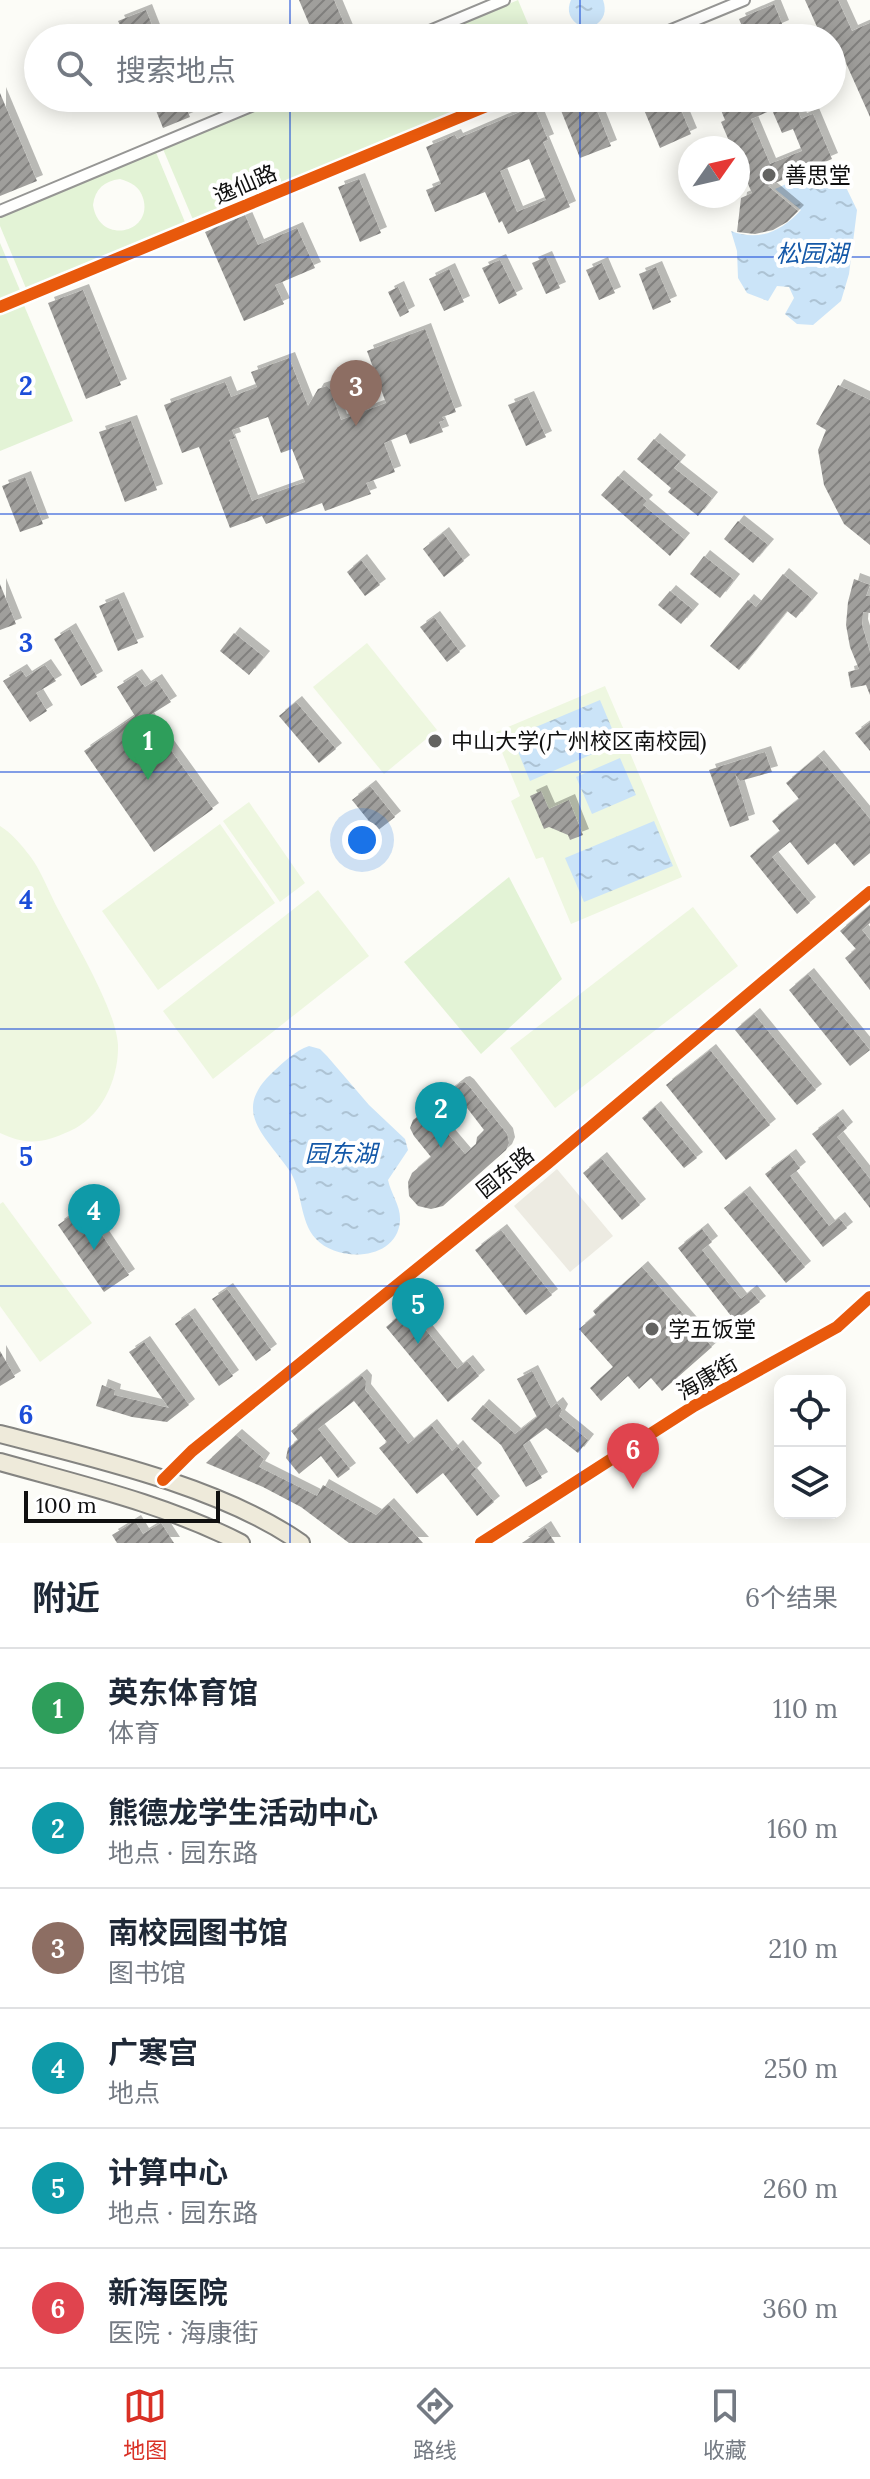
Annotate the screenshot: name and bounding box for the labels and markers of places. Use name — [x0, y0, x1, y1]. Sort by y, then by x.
place label: 善思堂 — [785, 161, 851, 189]
marker: 善思堂 — [760, 166, 778, 184]
pin: 3 — [330, 360, 382, 426]
pin: 1 — [122, 714, 174, 780]
place label: 中山大学(广州校区南校园) — [451, 727, 706, 755]
marker: 中山大学(广州校区南校园) — [426, 732, 444, 750]
pin: 2 — [415, 1082, 467, 1148]
pin: 4 — [68, 1184, 120, 1250]
pin: 5 — [392, 1278, 444, 1344]
place label: 学五饭堂 — [668, 1315, 756, 1343]
marker: 学五饭堂 — [643, 1320, 661, 1338]
pin: 6 — [607, 1423, 659, 1489]

